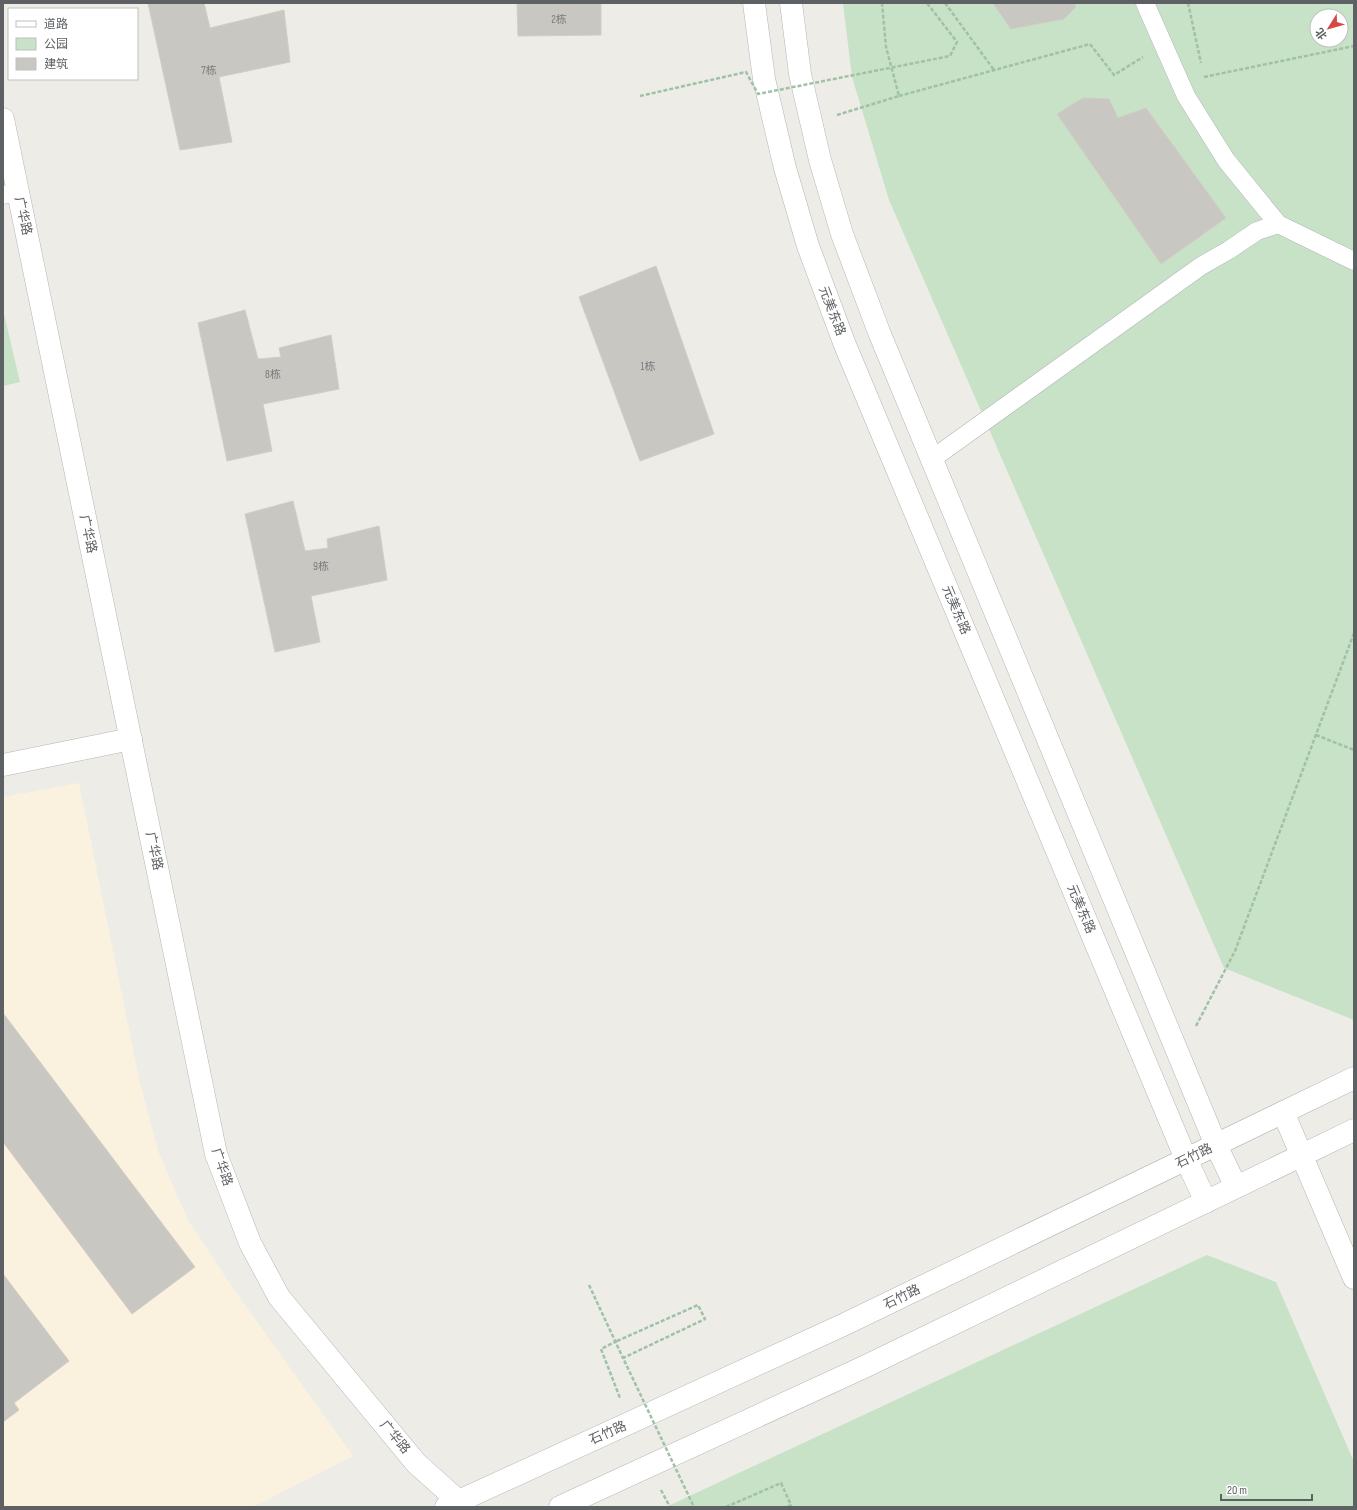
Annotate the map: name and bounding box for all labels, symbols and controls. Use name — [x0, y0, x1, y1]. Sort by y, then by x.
legend — [8, 8, 138, 80]
north arrow — [1309, 8, 1349, 48]
house number: 2栋 — [551, 13, 567, 26]
text: 道路 — [44, 17, 68, 32]
text: 北 — [1313, 25, 1330, 42]
text: 公园 — [44, 37, 68, 52]
text: 建筑 — [44, 57, 68, 72]
house number: 7栋 — [201, 64, 217, 77]
street label: 广华路 — [11, 195, 35, 237]
street label: 元美东路 — [815, 284, 849, 338]
house number: 1栋 — [641, 360, 655, 373]
house number: 8栋 — [265, 368, 281, 381]
street label: 广华路 — [76, 513, 100, 555]
house number: 9栋 — [313, 560, 329, 573]
street label: 元美东路 — [938, 583, 974, 637]
street label: 广华路 — [142, 830, 166, 872]
street label: 元美东路 — [1063, 882, 1099, 936]
street label: 石竹路 — [1173, 1140, 1215, 1172]
street label: 广华路 — [208, 1146, 236, 1188]
street label: 石竹路 — [881, 1281, 923, 1313]
street label: 广华路 — [376, 1417, 414, 1457]
street label: 石竹路 — [587, 1418, 629, 1448]
scale bar — [1221, 1476, 1312, 1502]
text: 20 m — [1227, 1483, 1247, 1498]

